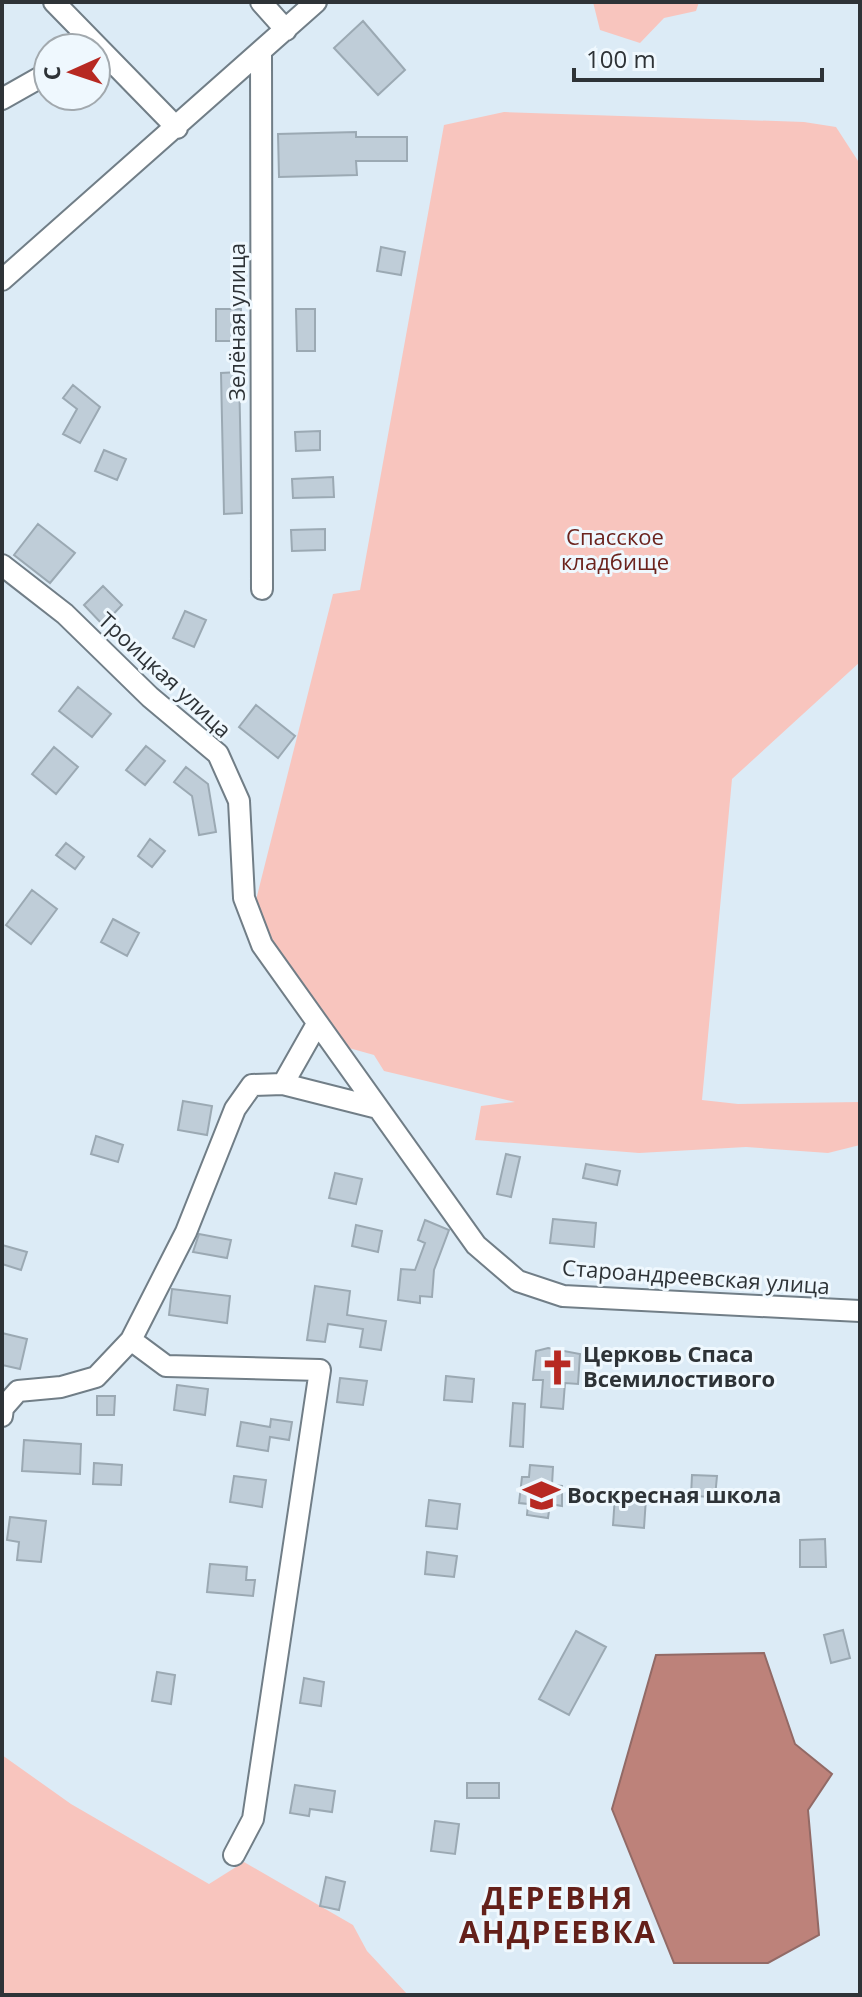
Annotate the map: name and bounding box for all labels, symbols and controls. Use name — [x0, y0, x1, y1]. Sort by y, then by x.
north arrow — [32, 32, 112, 112]
scale bar — [574, 32, 822, 82]
text: 100 m — [586, 42, 656, 75]
text: С — [36, 65, 66, 81]
street label: Зелёная улица — [221, 243, 251, 401]
park label: Спасское кладбище — [561, 521, 669, 576]
street label: Троицкая улица — [93, 605, 239, 744]
street label: Староандреевская улица — [561, 1252, 831, 1300]
place label: Церковь Спаса Всемилостивого — [583, 1338, 775, 1393]
church icon: Церковь Спаса Всемилостивого — [538, 1348, 576, 1386]
school or university icon: Воскресная школа — [522, 1476, 560, 1514]
place label: Воскресная школа — [567, 1479, 781, 1509]
district label: ДЕРЕВНЯ АНДРЕЕВКА — [459, 1877, 657, 1952]

